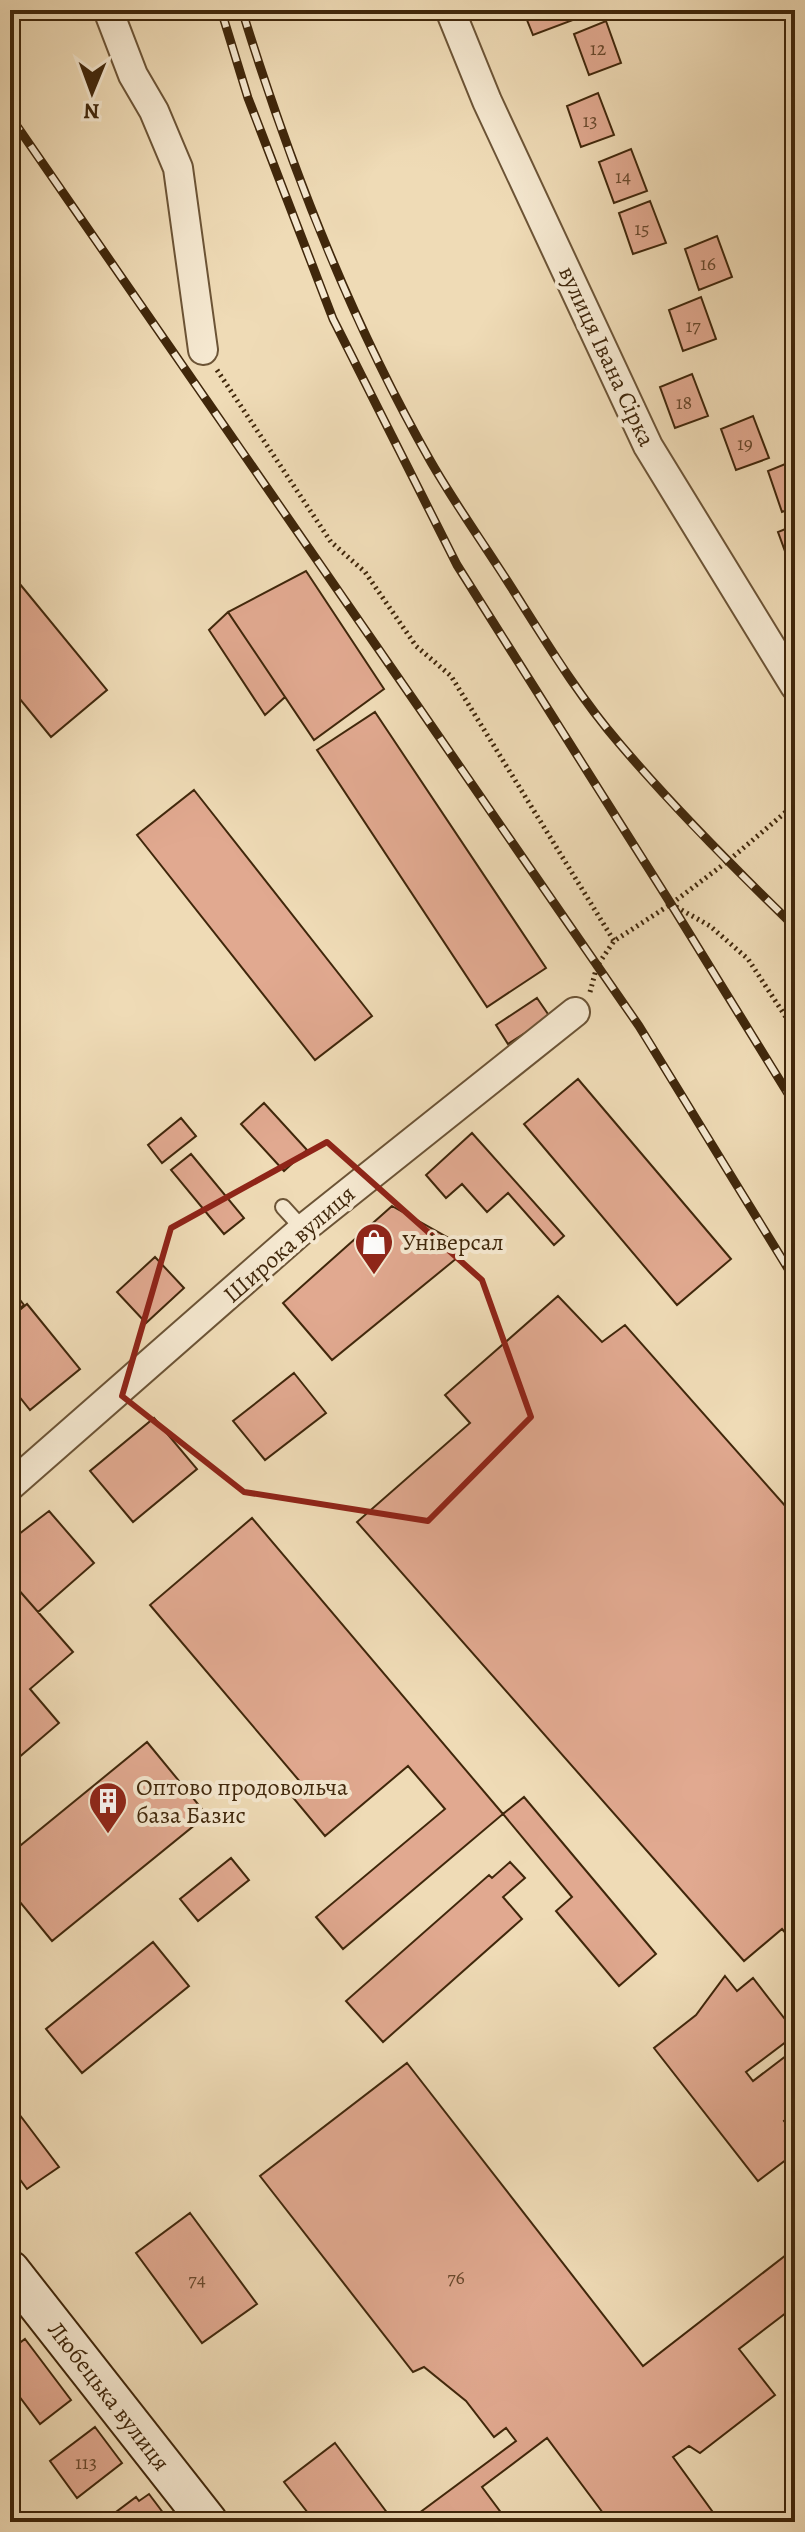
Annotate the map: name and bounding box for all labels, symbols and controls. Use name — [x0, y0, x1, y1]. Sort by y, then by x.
house number: 12 — [590, 35, 607, 62]
north arrow — [52, 52, 132, 132]
text: N — [83, 96, 100, 126]
house number: 13 — [582, 107, 598, 134]
house number: 14 — [615, 163, 631, 190]
house number: 15 — [634, 215, 650, 242]
house number: 16 — [700, 250, 716, 277]
street label: вулиця Івана Сірка — [551, 261, 663, 451]
house number: 17 — [685, 312, 701, 339]
house number: 18 — [676, 389, 692, 416]
house number: 19 — [737, 430, 753, 457]
street label: Широка вулиця — [216, 1178, 362, 1310]
shop icon: Універсал — [353, 1221, 395, 1276]
place label: Універсал — [402, 1226, 504, 1258]
place label: Оптово продовольча база Базис — [136, 1771, 348, 1831]
building icon: Оптово продовольча база Базис — [87, 1780, 129, 1835]
house number: 76 — [447, 2264, 465, 2291]
house number: 74 — [188, 2266, 206, 2293]
street label: Любецька вулиця — [41, 2315, 177, 2477]
house number: 113 — [75, 2449, 97, 2476]

